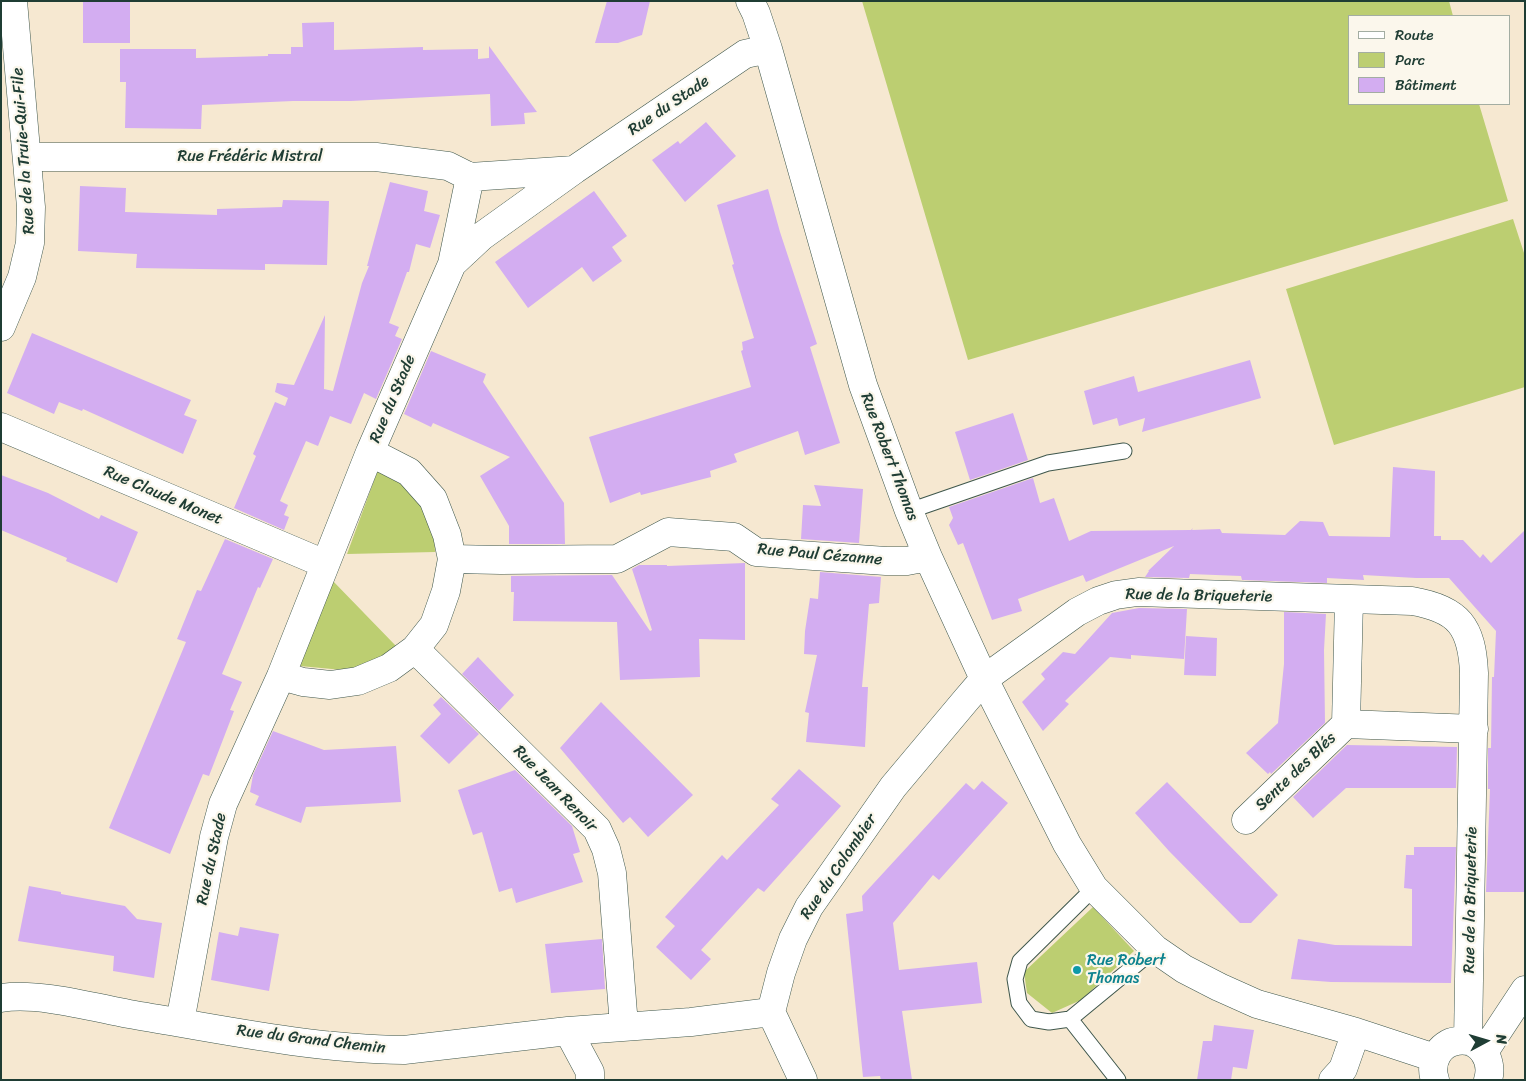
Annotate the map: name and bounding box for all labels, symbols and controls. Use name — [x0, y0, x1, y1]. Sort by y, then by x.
legend — [1348, 15, 1511, 105]
text: Route — [1395, 22, 1434, 48]
text: Parc — [1395, 47, 1425, 73]
street label: Rue de la Truie-Qui-File — [9, 67, 39, 235]
street label: Rue du Stade — [625, 72, 713, 140]
text: Bâtiment — [1395, 72, 1457, 98]
street label: Rue Frédéric Mistral — [178, 147, 322, 167]
street label: Rue du Stade — [366, 352, 420, 446]
street label: Rue Robert Thomas — [856, 391, 922, 523]
street label: Rue Claude Monet — [101, 462, 225, 530]
street label: Rue Paul Cézanne — [757, 540, 883, 570]
street label: Rue de la Briqueterie — [1125, 585, 1273, 607]
street label: Sente des Blés — [1252, 729, 1340, 815]
street label: Rue Jean Renoir — [509, 742, 601, 836]
street label: Rue du Stade — [193, 811, 231, 907]
street label: Rue du Colombier — [797, 811, 881, 923]
street label: Rue de la Briqueterie — [1460, 826, 1482, 974]
place label: Rue Robert Thomas — [1087, 951, 1166, 989]
marker: Rue Robert Thomas — [1071, 964, 1083, 976]
north arrow — [1461, 1016, 1511, 1066]
street label: Rue du Grand Chemin — [236, 1021, 386, 1059]
text: N — [1488, 1033, 1514, 1046]

